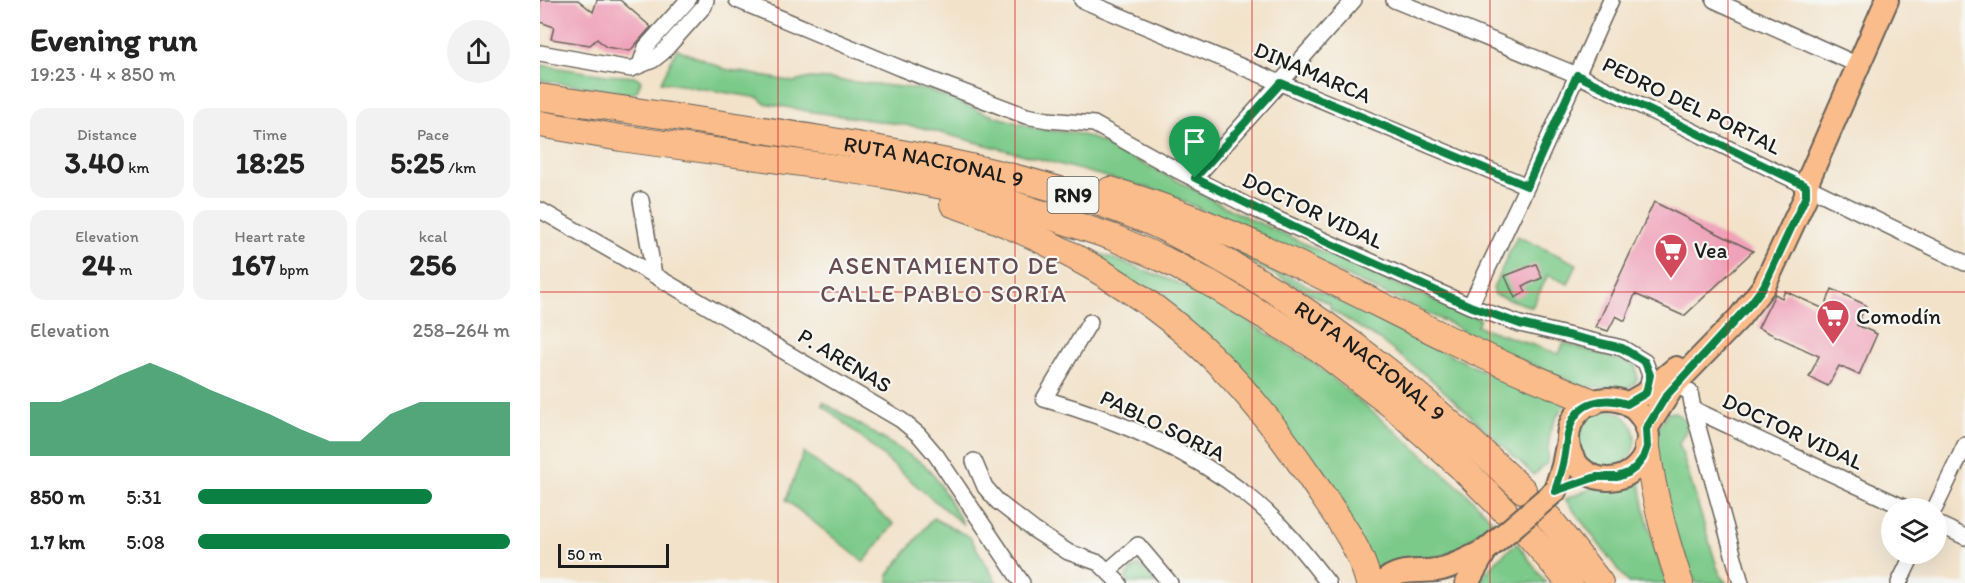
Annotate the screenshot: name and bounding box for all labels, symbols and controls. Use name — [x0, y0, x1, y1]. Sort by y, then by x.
text: Evening run — [30, 20, 197, 59]
button: share — [447, 20, 510, 83]
street label: DINAMARCA — [1250, 36, 1375, 109]
street label: PEDRO DEL PORTAL — [1598, 50, 1786, 160]
text: 19:23 · 4 × 850 m — [30, 62, 176, 86]
pin — [1169, 116, 1220, 178]
text: Distance — [77, 125, 137, 144]
text: Time — [253, 125, 287, 144]
text: Pace — [417, 125, 449, 144]
icon: arrive — [1178, 125, 1211, 158]
street label: RUTA NACIONAL 9 — [842, 130, 1027, 193]
text: 3.40 — [64, 144, 125, 181]
text: 18:25 — [235, 144, 305, 181]
text: 5:25 — [390, 144, 445, 181]
text: km — [125, 158, 150, 177]
text: /km — [445, 158, 476, 177]
street label: DOCTOR VIDAL — [1238, 166, 1387, 255]
road number: RN9 — [1048, 177, 1098, 213]
text: Elevation — [75, 227, 139, 246]
text: Heart rate — [235, 227, 305, 246]
text: kcal — [419, 227, 447, 246]
supermarket icon: Vea — [1653, 232, 1689, 279]
place label: Vea — [1694, 237, 1728, 264]
text: 24 — [82, 246, 115, 283]
text: 167 — [231, 246, 276, 283]
text: 256 — [409, 246, 457, 283]
district label: ASENTAMIENTO DE CALLE PABLO SORIA — [820, 251, 1068, 308]
text: m — [115, 260, 132, 279]
text: bpm — [276, 260, 309, 279]
street label: RUTA NACIONAL 9 — [1289, 294, 1451, 427]
supermarket icon: Comodín — [1815, 298, 1851, 345]
place label: Comodín — [1856, 303, 1941, 330]
text: Elevation — [30, 318, 109, 342]
text: 258–264 m — [412, 318, 510, 342]
street label: P. ARENAS — [793, 322, 896, 399]
street label: PABLO SORIA — [1096, 384, 1230, 467]
street label: DOCTOR VIDAL — [1718, 387, 1867, 476]
text: 850 m — [30, 485, 85, 509]
text: 5:31 — [126, 485, 162, 509]
map controls — [1881, 498, 1947, 564]
button: layers — [1881, 498, 1947, 564]
text: 1.7 km — [30, 530, 85, 554]
text: 5:08 — [126, 530, 165, 554]
scale bar — [558, 541, 669, 568]
text: 50 m — [567, 545, 602, 564]

